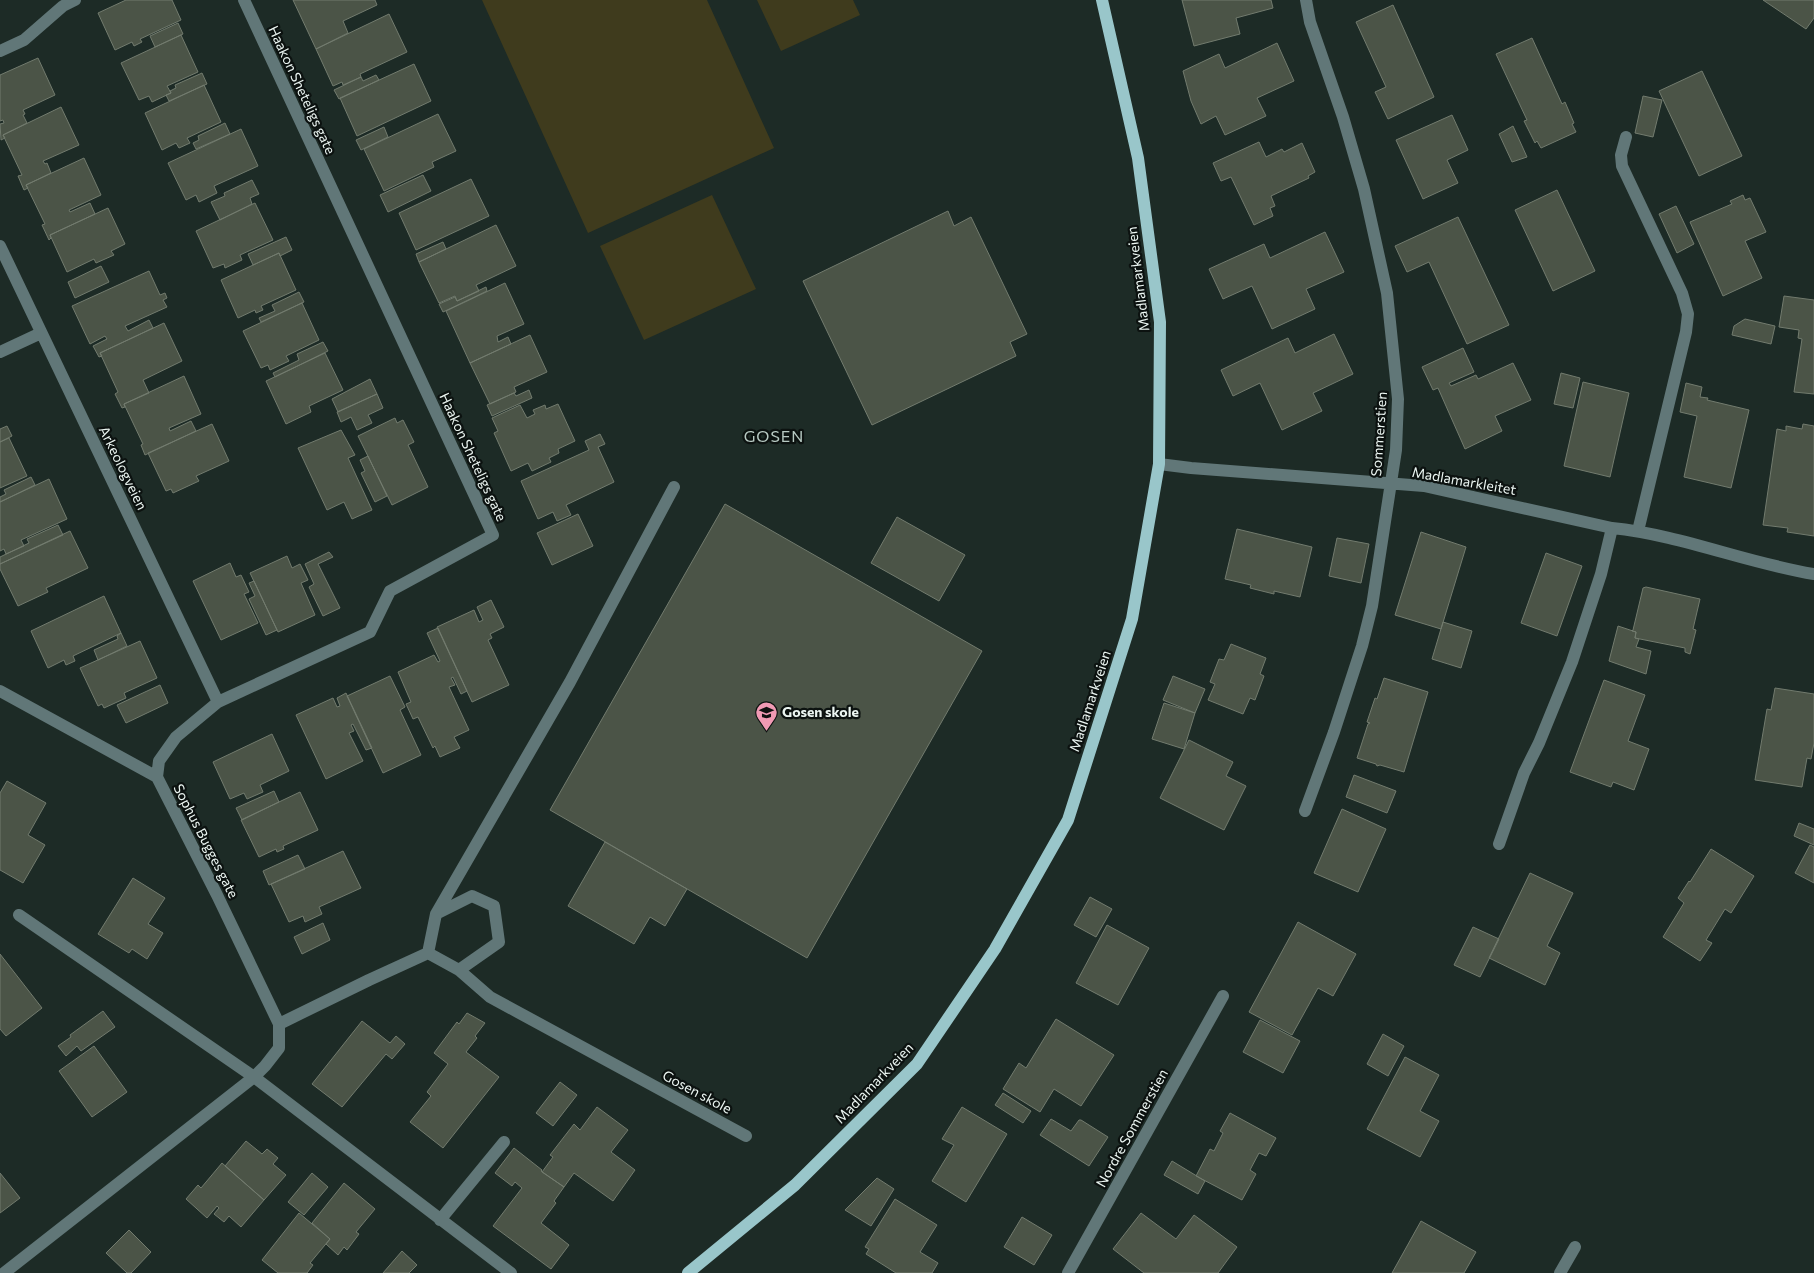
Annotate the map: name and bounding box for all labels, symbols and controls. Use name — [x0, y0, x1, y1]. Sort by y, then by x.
street label: Haakon Sheteligs gate — [265, 23, 340, 157]
street label: Madlamarkveien — [1123, 226, 1152, 333]
street label: Haakon Sheteligs gate — [436, 390, 511, 524]
street label: Sommerstien — [1367, 391, 1390, 477]
street label: Arkeologveien — [96, 423, 151, 512]
district label: GOSEN — [744, 426, 804, 445]
street label: Madlamarkleitet — [1411, 463, 1518, 498]
street label: Madlamarkveien — [1065, 648, 1114, 754]
school or university icon: Gosen skole — [754, 700, 778, 731]
place label: Gosen skole — [782, 703, 859, 720]
street label: Sophus Bugges gate — [170, 781, 243, 901]
street label: Madlamarkveien — [831, 1039, 916, 1127]
street label: Gosen skole — [660, 1066, 735, 1117]
street label: Nordre Sommerstien — [1092, 1066, 1171, 1190]

